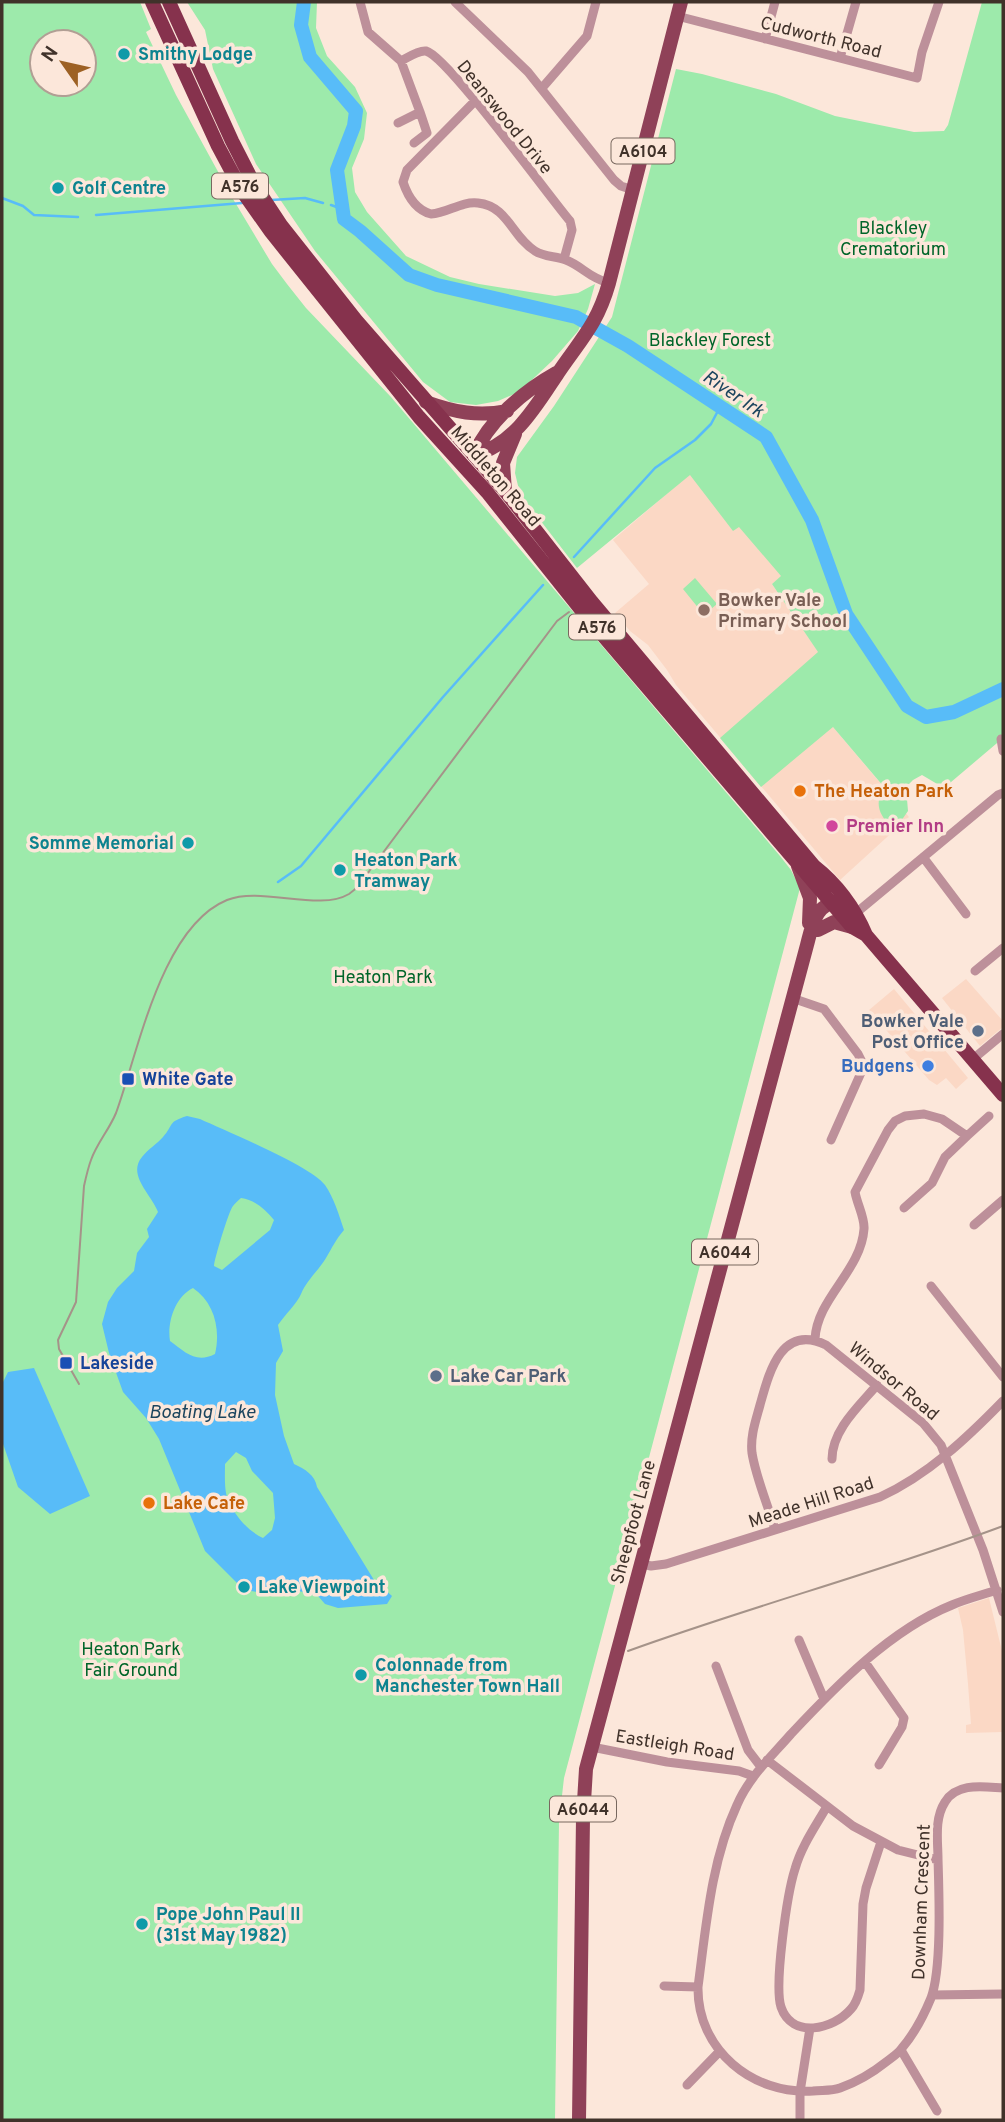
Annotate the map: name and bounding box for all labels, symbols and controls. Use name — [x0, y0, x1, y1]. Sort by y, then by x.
street label: Cudworth Road — [758, 12, 884, 65]
north arrow — [28, 28, 98, 98]
text: N — [37, 42, 64, 67]
place label: Smithy Lodge — [138, 44, 253, 67]
marker: Smithy Lodge — [116, 46, 132, 62]
street label: Deanswood Drive — [451, 56, 557, 180]
road number: A6104 — [612, 139, 674, 164]
road number: A576 — [212, 174, 268, 198]
place label: Golf Centre — [72, 178, 166, 201]
marker: Golf Centre — [50, 180, 66, 196]
park label: Blackley Crematorium — [840, 218, 946, 262]
park label: Blackley Forest — [649, 330, 771, 353]
water label: River Irk — [697, 365, 769, 424]
street label: Middleton Road — [445, 422, 545, 532]
place label: Bowker Vale Primary School — [718, 590, 847, 634]
marker: Bowker Vale Primary School — [696, 602, 712, 618]
road number: A576 — [569, 614, 625, 640]
place label: The Heaton Park — [814, 781, 954, 804]
marker: The Heaton Park — [792, 783, 808, 799]
place label: Premier Inn — [846, 816, 944, 839]
marker: Premier Inn — [824, 818, 840, 834]
place label: Somme Memorial — [29, 833, 174, 856]
marker: Somme Memorial — [180, 835, 196, 851]
place label: Heaton Park Tramway — [354, 850, 458, 894]
marker: Heaton Park Tramway — [332, 862, 348, 878]
park label: Heaton Park — [333, 967, 433, 990]
place label: Bowker Vale Post Office — [861, 1011, 964, 1055]
marker: Bowker Vale Post Office — [970, 1023, 986, 1039]
place label: Budgens — [841, 1056, 914, 1079]
marker: Budgens — [920, 1058, 936, 1074]
place label: White Gate — [142, 1069, 234, 1092]
marker: White Gate — [120, 1071, 136, 1087]
road number: A6044 — [692, 1240, 758, 1264]
street label: Windsor Road — [843, 1338, 943, 1427]
place label: Lakeside — [80, 1353, 154, 1376]
marker: Lakeside — [58, 1355, 74, 1371]
place label: Lake Car Park — [450, 1366, 567, 1389]
marker: Lake Car Park — [428, 1368, 444, 1384]
water label: Boating Lake — [149, 1401, 256, 1425]
street label: Sheepfoot Lane — [607, 1458, 662, 1587]
street label: Meade Hill Road — [746, 1472, 877, 1535]
place label: Lake Cafe — [163, 1493, 245, 1516]
marker: Lake Cafe — [141, 1495, 157, 1511]
place label: Lake Viewpoint — [258, 1577, 386, 1600]
marker: Lake Viewpoint — [236, 1579, 252, 1595]
park label: Heaton Park Fair Ground — [81, 1639, 181, 1683]
place label: Colonnade from Manchester Town Hall — [375, 1655, 560, 1699]
marker: Colonnade from Manchester Town Hall — [353, 1667, 369, 1683]
street label: Eastleigh Road — [614, 1726, 736, 1767]
road number: A6044 — [550, 1797, 616, 1822]
street label: Downham Crescent — [908, 1824, 937, 1980]
place label: Pope John Paul II (31st May 1982) — [156, 1904, 301, 1948]
marker: Pope John Paul II (31st May 1982) — [134, 1916, 150, 1932]

